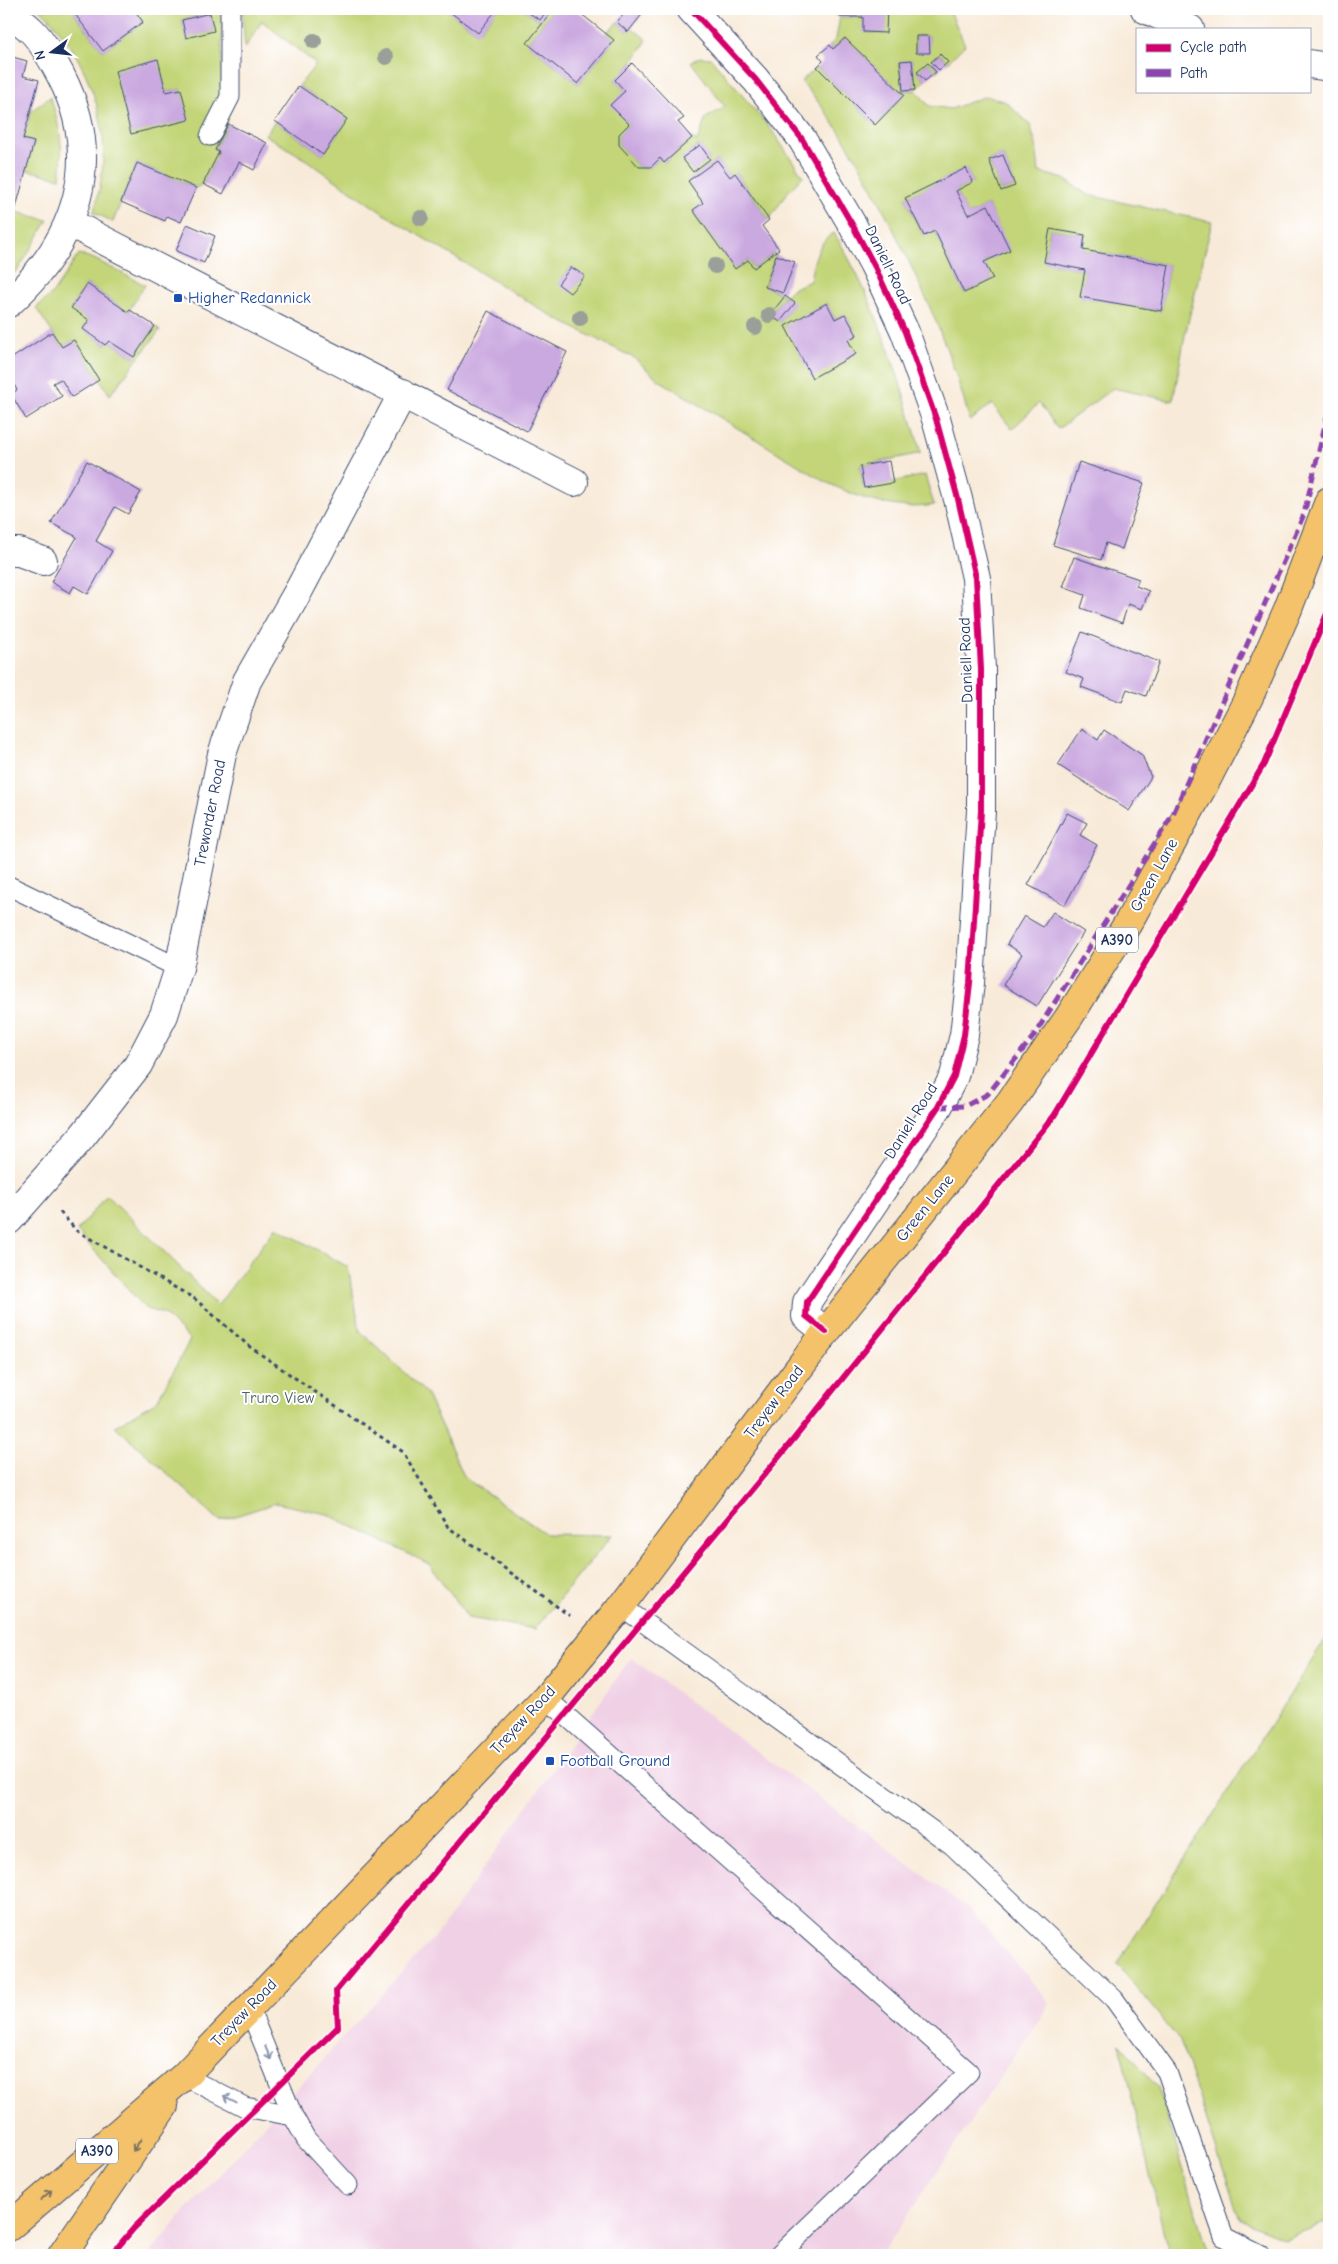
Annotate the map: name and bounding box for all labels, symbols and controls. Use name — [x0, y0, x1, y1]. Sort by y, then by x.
north arrow — [28, 28, 78, 78]
legend — [1136, 28, 1310, 92]
text: Cycle path — [1180, 38, 1247, 56]
text: N — [31, 49, 49, 62]
text: Path — [1180, 64, 1208, 82]
street label: Daniell Road — [861, 223, 915, 307]
place label: Higher Redannick — [188, 289, 311, 307]
marker: Higher Redannick — [172, 292, 184, 304]
street label: Daniell Road — [956, 617, 976, 703]
street label: Treworder Road — [191, 758, 229, 868]
street label: Green Lane — [1127, 835, 1181, 915]
road number: A390 — [1096, 928, 1138, 952]
street label: Daniell Road — [881, 1080, 941, 1162]
street label: Green Lane — [893, 1171, 957, 1245]
street label: Treyew Road — [741, 1362, 807, 1442]
park label: Truro View — [242, 1389, 315, 1407]
street label: Treyew Road — [487, 1682, 559, 1758]
place label: Football Ground — [560, 1752, 670, 1770]
marker: Football Ground — [544, 1755, 556, 1767]
street label: Treyew Road — [207, 1976, 281, 2050]
one-way arrow — [263, 2045, 273, 2060]
one-way arrow — [223, 2094, 238, 2103]
road number: A390 — [76, 2138, 118, 2164]
one-way arrow — [132, 2138, 142, 2152]
one-way arrow — [39, 2189, 52, 2201]

